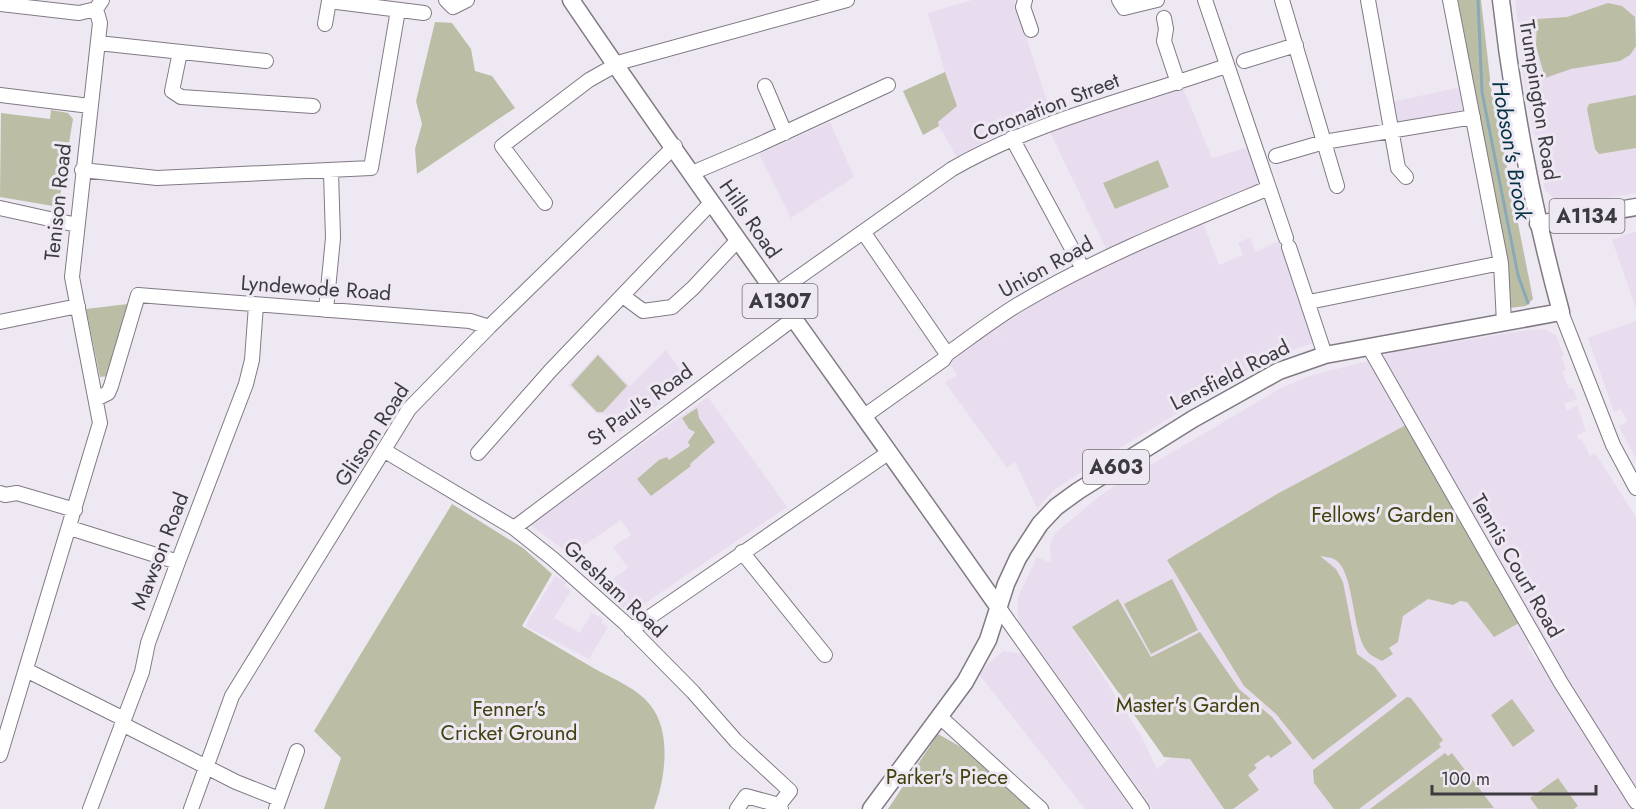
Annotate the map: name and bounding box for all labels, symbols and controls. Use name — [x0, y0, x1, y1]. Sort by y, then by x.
street label: Trumpington Road — [1511, 18, 1567, 182]
street label: Coronation Street — [968, 65, 1124, 149]
water label: Hobson's Brook — [1484, 78, 1540, 224]
street label: Tenison Road — [37, 142, 79, 262]
street label: Hills Road — [712, 173, 788, 265]
road number: A1134 — [1550, 199, 1624, 233]
street label: Union Road — [993, 229, 1099, 305]
street label: Lyndewode Road — [240, 268, 392, 308]
road number: A1307 — [742, 284, 818, 318]
street label: Lensfield Road — [1165, 332, 1295, 418]
street label: St Paul's Road — [581, 357, 699, 453]
street label: Glisson Road — [327, 378, 417, 492]
road number: A603 — [1083, 450, 1149, 484]
street label: Mawson Road — [124, 488, 196, 614]
street label: Tennis Court Road — [1464, 489, 1570, 643]
park label: Fellows' Garden — [1311, 500, 1455, 530]
street label: Gresham Road — [557, 533, 673, 645]
park label: Master's Garden — [1116, 690, 1260, 720]
park label: Fenner's Cricket Ground — [441, 694, 577, 748]
scale bar — [1432, 758, 1596, 796]
park label: Parker's Piece — [886, 762, 1008, 792]
text: 100 m — [1441, 766, 1490, 792]

